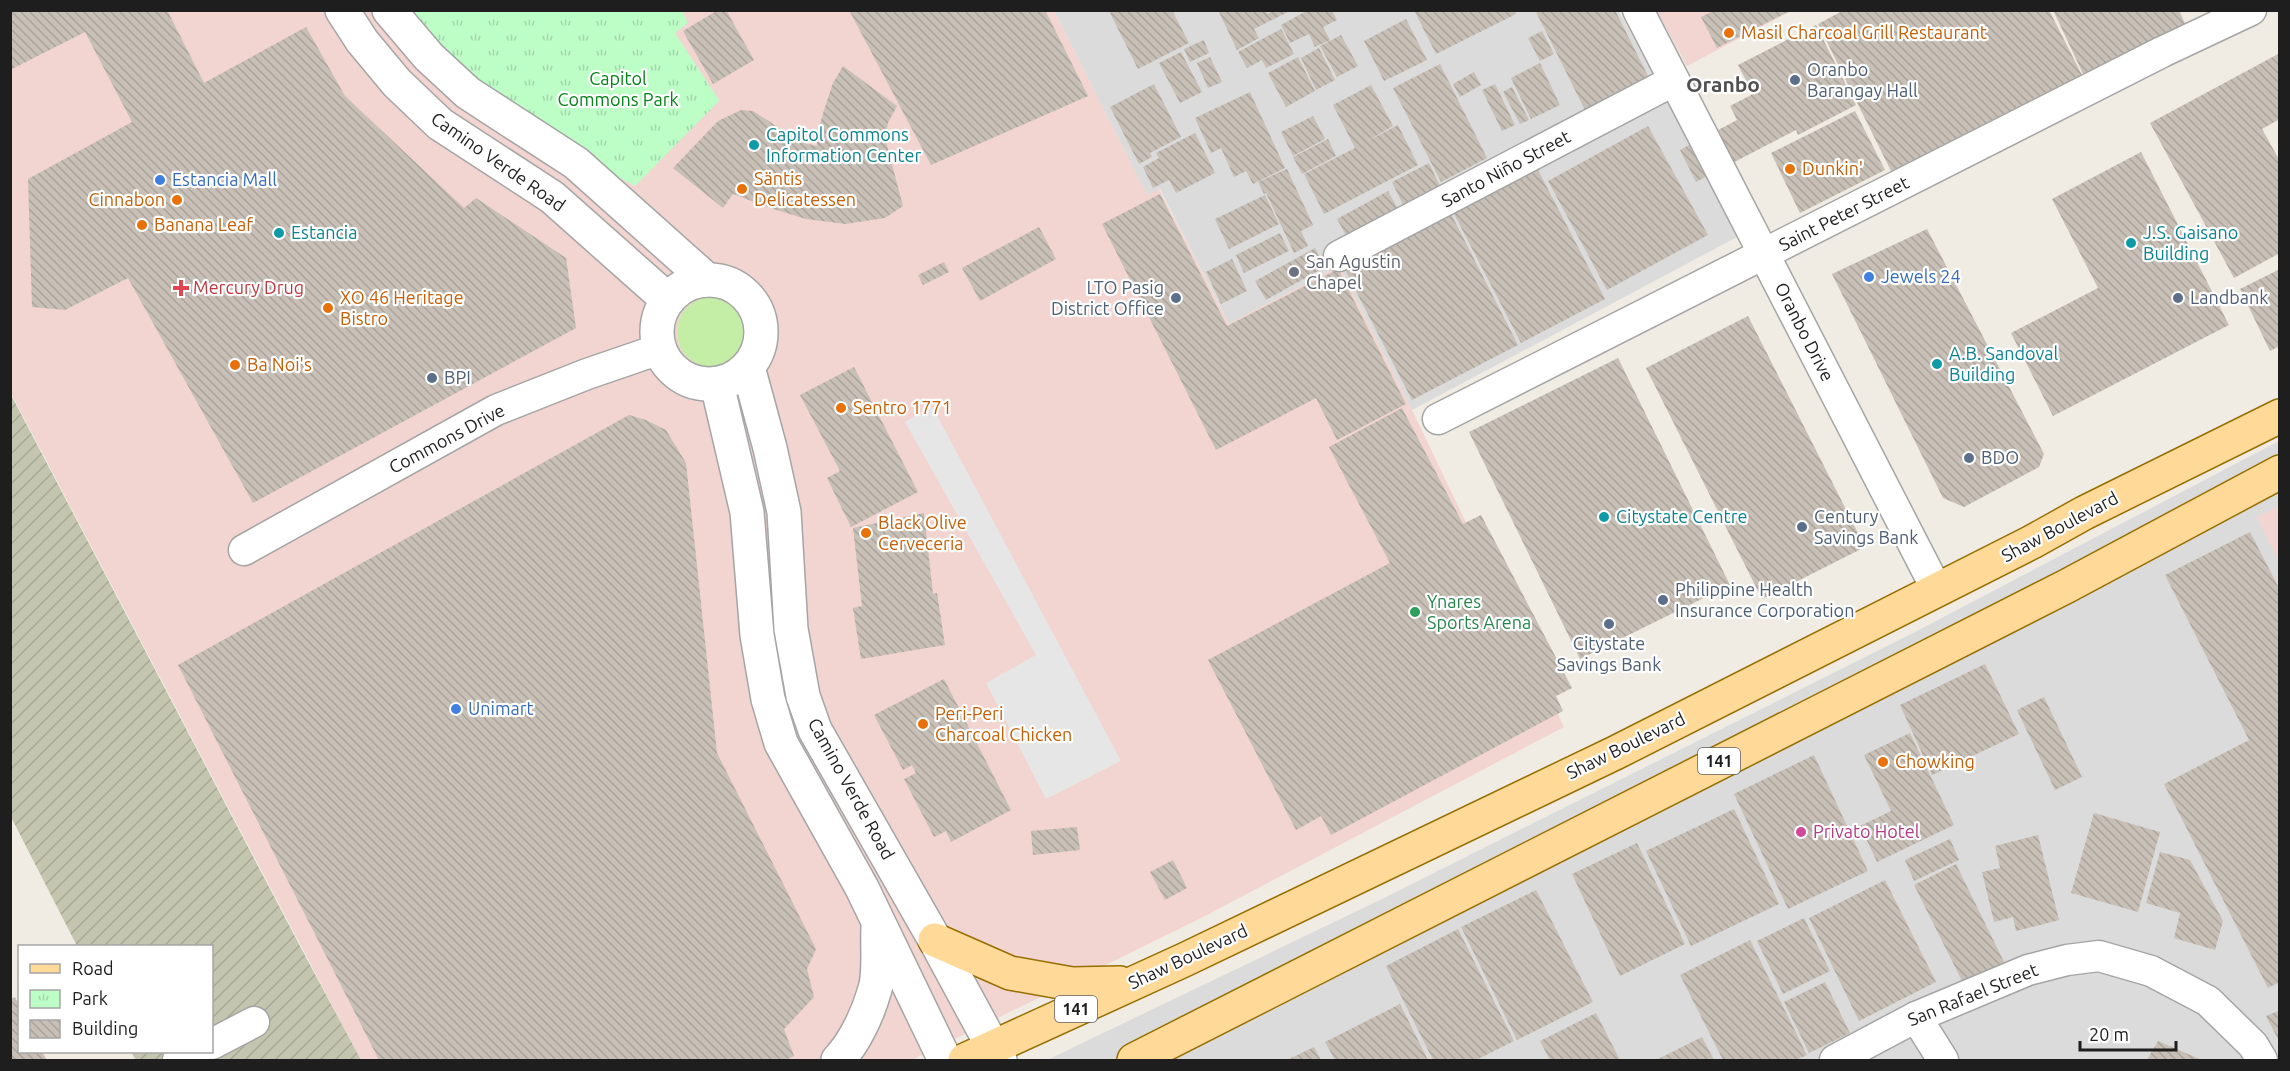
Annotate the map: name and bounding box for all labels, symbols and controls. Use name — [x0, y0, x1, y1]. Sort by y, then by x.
place label: Masil Charcoal Grill Restaurant — [1741, 22, 1987, 42]
marker: Masil Charcoal Grill Restaurant — [1722, 26, 1736, 40]
place label: Oranbo Barangay Hall — [1807, 59, 1918, 100]
park label: Capitol Commons Park — [557, 68, 679, 109]
district label: Oranbo — [1686, 72, 1760, 96]
marker: Oranbo Barangay Hall — [1788, 73, 1802, 87]
street label: Camino Verde Road — [428, 107, 569, 215]
place label: Capitol Commons Information Center — [766, 124, 921, 165]
street label: Santo Niño Street — [1438, 126, 1573, 211]
marker: Capitol Commons Information Center — [747, 138, 761, 152]
place label: Dunkin' — [1802, 158, 1863, 178]
marker: Dunkin' — [1783, 162, 1797, 176]
place label: Säntis Delicatessen — [754, 168, 856, 209]
place label: Estancia Mall — [172, 169, 277, 189]
street label: Saint Peter Street — [1775, 172, 1912, 254]
marker: Estancia Mall — [153, 173, 167, 187]
marker: Säntis Delicatessen — [735, 182, 749, 196]
place label: Cinnabon — [88, 189, 165, 209]
marker: Cinnabon — [170, 193, 184, 207]
place label: Banana Leaf — [154, 214, 253, 234]
marker: Banana Leaf — [135, 218, 149, 232]
place label: Estancia — [291, 222, 357, 242]
place label: J.S. Gaisano Building — [2143, 222, 2238, 263]
marker: Estancia — [272, 226, 286, 240]
marker: J.S. Gaisano Building — [2124, 236, 2138, 250]
place label: San Agustin Chapel — [1306, 251, 1401, 292]
marker: San Agustin Chapel — [1287, 265, 1301, 279]
place label: Jewels 24 — [1881, 266, 1961, 286]
marker: Jewels 24 — [1862, 270, 1876, 284]
place label: Mercury Drug — [193, 277, 304, 297]
place label: LTO Pasig District Office — [1051, 277, 1164, 318]
street label: Oranbo Drive — [1771, 279, 1838, 384]
marker: Mercury Drug — [174, 281, 188, 295]
place label: XO 46 Heritage Bistro — [340, 287, 464, 328]
place label: Landbank — [2190, 287, 2268, 307]
marker: LTO Pasig District Office — [1169, 291, 1183, 305]
marker: Landbank — [2171, 291, 2185, 305]
marker: XO 46 Heritage Bistro — [321, 301, 335, 315]
place label: A.B. Sandoval Building — [1949, 343, 2059, 384]
place label: Ba Noi's — [247, 354, 312, 374]
marker: A.B. Sandoval Building — [1930, 357, 1944, 371]
marker: Ba Noi's — [228, 358, 242, 372]
place label: BPI — [444, 367, 471, 387]
marker: BPI — [425, 371, 439, 385]
place label: Sentro 1771 — [853, 397, 952, 417]
street label: Commons Drive — [385, 399, 508, 477]
marker: Sentro 1771 — [834, 401, 848, 415]
place label: BDO — [1981, 447, 2019, 467]
marker: BDO — [1962, 451, 1976, 465]
street label: Shaw Boulevard — [1998, 487, 2121, 565]
place label: Citystate Centre — [1616, 506, 1747, 526]
place label: Century Savings Bank — [1814, 506, 1918, 547]
marker: Citystate Centre — [1597, 510, 1611, 524]
place label: Black Olive Cerveceria — [878, 512, 967, 553]
marker: Century Savings Bank — [1795, 520, 1809, 534]
marker: Black Olive Cerveceria — [859, 526, 873, 540]
place label: Philippine Health Insurance Corporation — [1675, 579, 1854, 620]
place label: Ynares Sports Arena — [1427, 591, 1531, 632]
marker: Philippine Health Insurance Corporation — [1656, 593, 1670, 607]
marker: Ynares Sports Arena — [1408, 605, 1422, 619]
marker: Citystate Savings Bank — [1602, 617, 1616, 631]
place label: Citystate Savings Bank — [1557, 633, 1661, 674]
place label: Unimart — [468, 698, 534, 718]
marker: Unimart — [449, 702, 463, 716]
place label: Peri-Peri Charcoal Chicken — [935, 703, 1072, 744]
street label: Shaw Boulevard — [1563, 708, 1688, 782]
street label: Camino Verde Road — [805, 714, 899, 863]
marker: Peri-Peri Charcoal Chicken — [916, 717, 930, 731]
road number: 141 — [1698, 748, 1740, 774]
place label: Chowking — [1895, 751, 1975, 771]
marker: Chowking — [1876, 755, 1890, 769]
place label: Privato Hotel — [1813, 821, 1920, 841]
marker: Privato Hotel — [1794, 825, 1808, 839]
street label: Shaw Boulevard — [1125, 920, 1250, 992]
legend — [18, 945, 213, 1053]
text: Road — [72, 958, 114, 978]
street label: San Rafael Street — [1905, 959, 2041, 1029]
text: Park — [72, 988, 108, 1008]
road number: 141 — [1055, 996, 1097, 1022]
scale bar — [2080, 1014, 2176, 1052]
text: Building — [72, 1018, 138, 1038]
text: 20 m — [2089, 1024, 2129, 1044]

